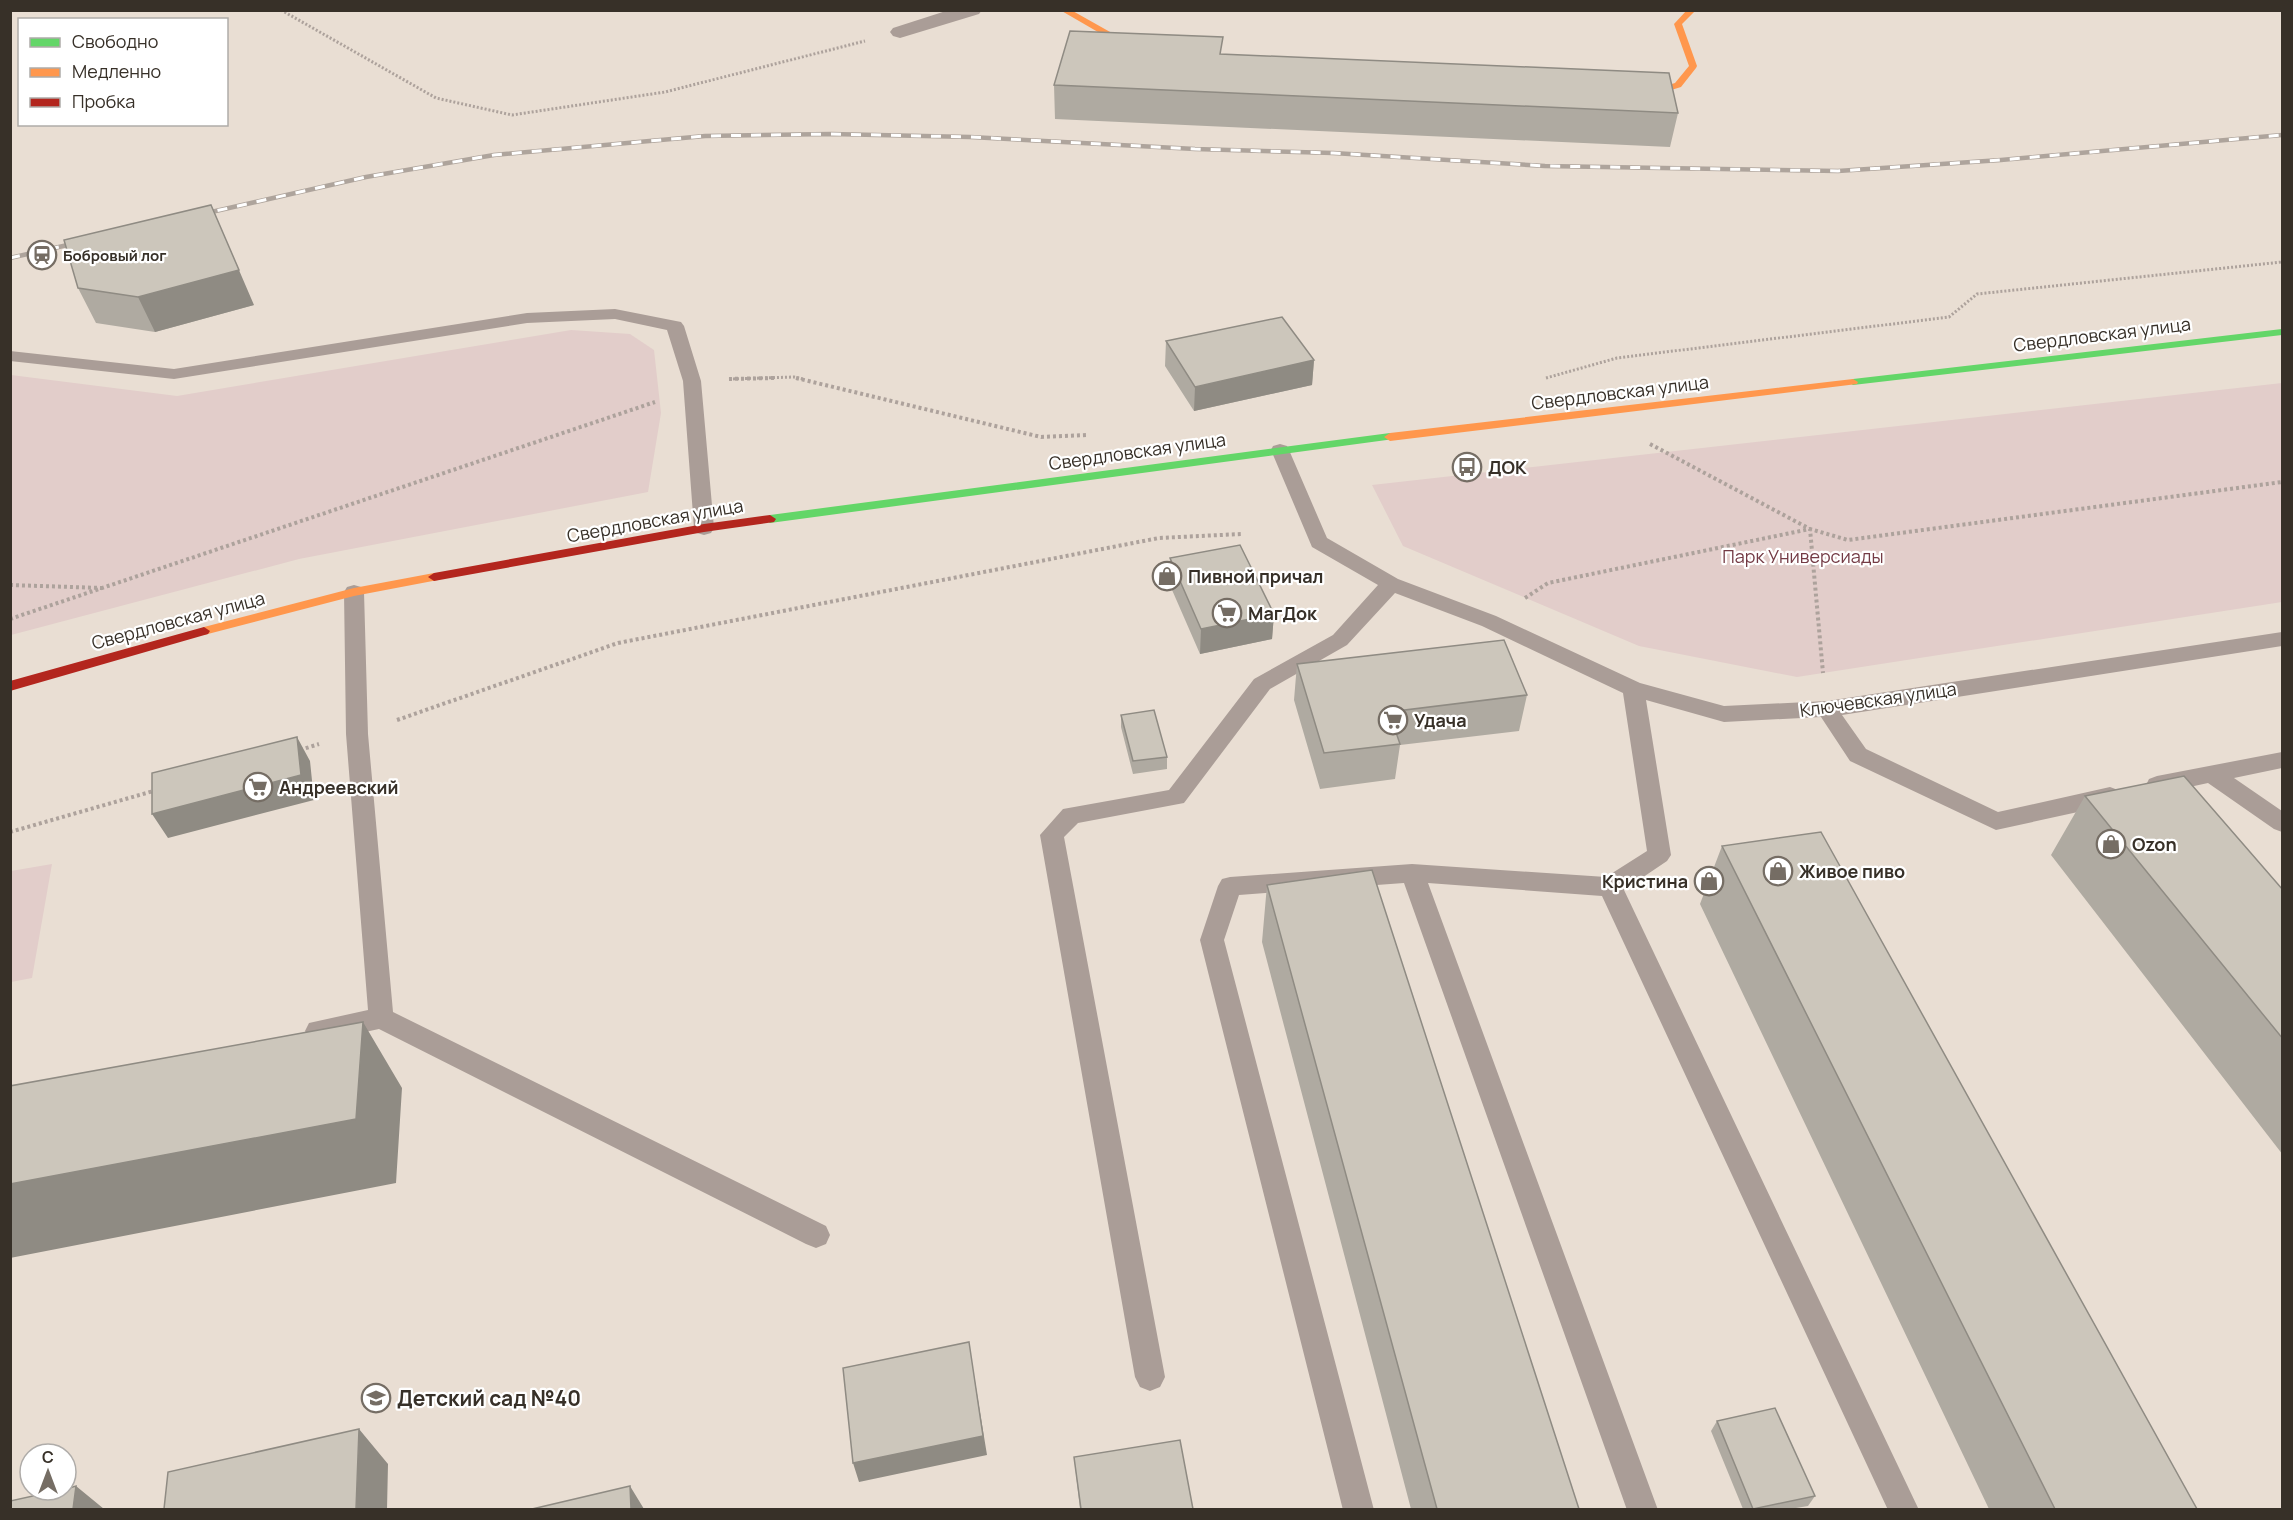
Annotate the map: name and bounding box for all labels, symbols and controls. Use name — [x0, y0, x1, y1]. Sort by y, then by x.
legend — [18, 18, 228, 126]
text: Свободно — [72, 29, 158, 53]
text: Медленно — [72, 59, 161, 83]
text: Пробка — [72, 89, 135, 113]
station icon: Бобровый лог — [26, 239, 58, 271]
place label: Бобровый лог — [63, 245, 166, 266]
street label: Свердловская улица — [2012, 311, 2192, 357]
street label: Свердловская улица — [1530, 369, 1710, 415]
street label: Свердловская улица — [1047, 427, 1227, 475]
bus stop icon: ДОК — [1451, 451, 1483, 483]
place label: ДОК — [1488, 455, 1527, 479]
street label: Свердловская улица — [565, 493, 745, 547]
park label: Парк Универсиады — [1722, 544, 1884, 568]
shop icon: Пивной причал — [1151, 560, 1183, 592]
place label: Пивной причал — [1188, 564, 1324, 588]
street label: Свердловская улица — [89, 585, 267, 655]
supermarket icon: МагДок — [1211, 597, 1243, 629]
place label: МагДок — [1248, 601, 1318, 625]
street label: Ключевская улица — [1798, 676, 1958, 722]
supermarket icon: Удача — [1377, 704, 1409, 736]
place label: Удача — [1414, 708, 1467, 732]
supermarket icon: Андреевский — [242, 771, 274, 803]
place label: Андреевский — [279, 775, 398, 799]
shop icon: Ozon — [2095, 828, 2127, 860]
place label: Ozon — [2132, 832, 2177, 856]
shop icon: Живое пиво — [1762, 855, 1794, 887]
place label: Живое пиво — [1799, 859, 1905, 883]
shop icon: Кристина — [1693, 865, 1725, 897]
place label: Кристина — [1602, 869, 1688, 893]
school or university icon: Детский сад №40 — [360, 1382, 392, 1414]
place label: Детский сад №40 — [397, 1384, 581, 1412]
north arrow — [18, 1442, 78, 1502]
text: С — [42, 1446, 54, 1468]

